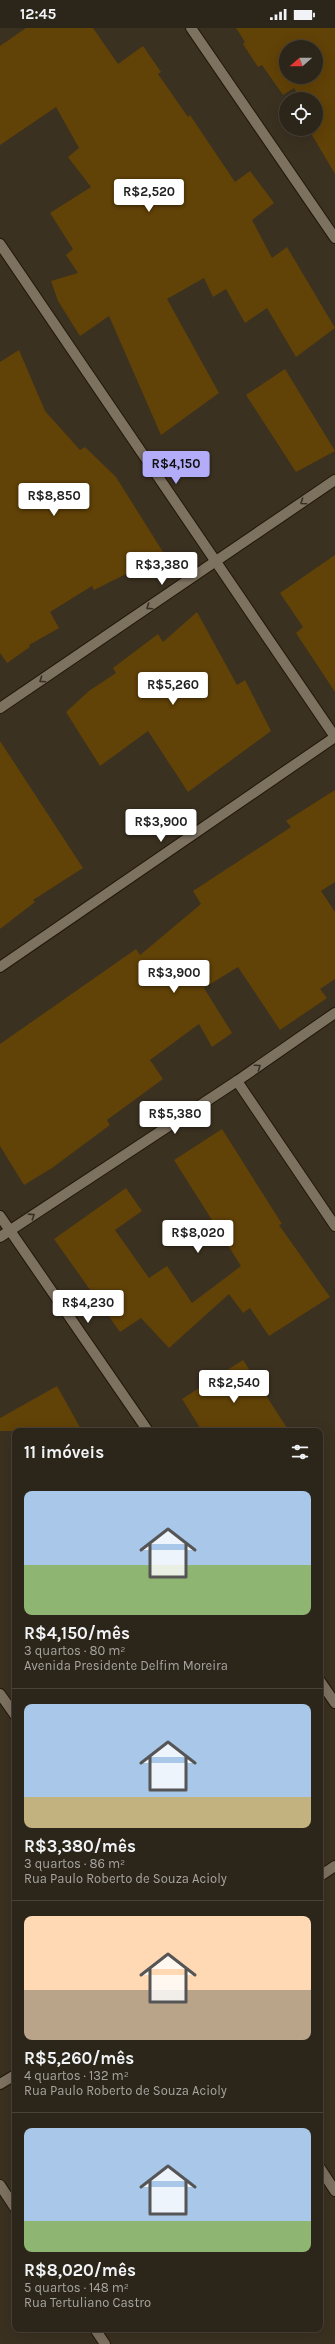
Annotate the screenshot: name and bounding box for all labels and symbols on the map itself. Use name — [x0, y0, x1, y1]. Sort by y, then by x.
north arrow — [279, 40, 323, 84]
pin: R$2,520 — [112, 179, 186, 213]
pin: R$4,150 — [139, 451, 213, 485]
pin: R$8,850 — [17, 483, 91, 517]
one-way arrow — [300, 497, 307, 505]
pin: R$3,380 — [125, 552, 199, 586]
one-way arrow — [147, 603, 154, 610]
pin: R$5,260 — [136, 672, 210, 706]
one-way arrow — [39, 675, 46, 682]
pin: R$3,900 — [124, 809, 198, 843]
pin: R$3,900 — [137, 960, 211, 994]
one-way arrow — [254, 1064, 261, 1072]
pin: R$5,380 — [138, 1101, 212, 1135]
one-way arrow — [28, 1213, 35, 1220]
pin: R$8,020 — [161, 1220, 235, 1254]
pin: R$4,230 — [51, 1290, 125, 1324]
pin: R$2,540 — [197, 1370, 271, 1404]

